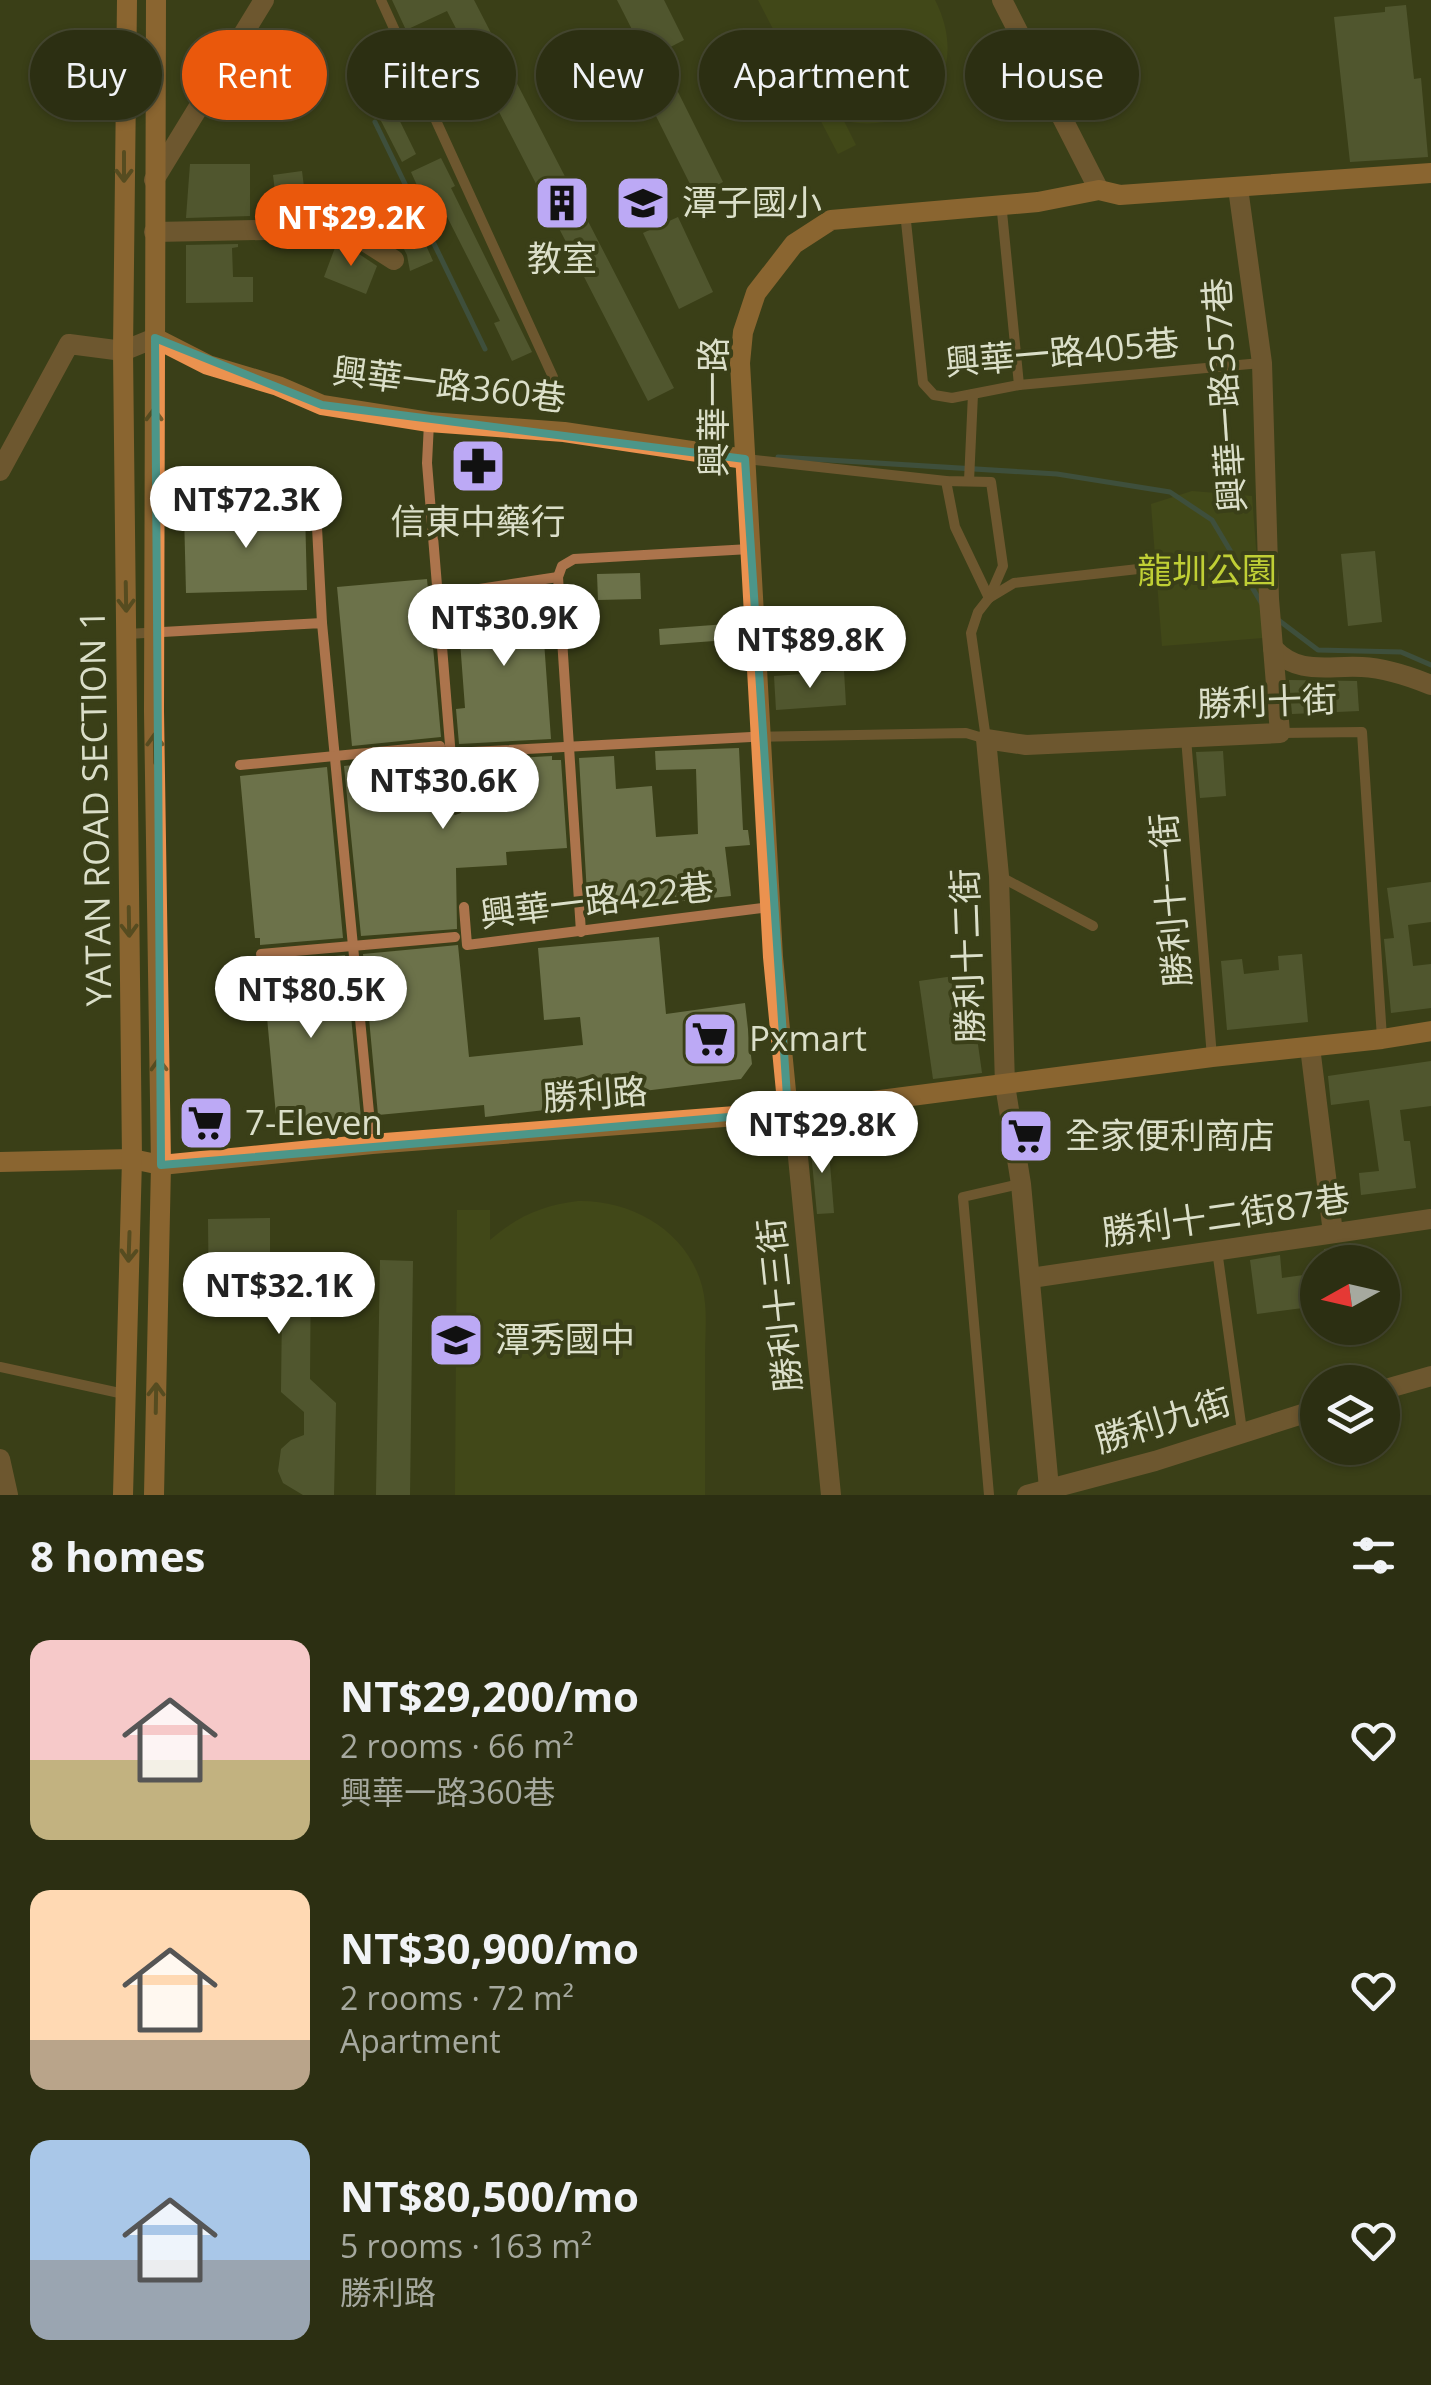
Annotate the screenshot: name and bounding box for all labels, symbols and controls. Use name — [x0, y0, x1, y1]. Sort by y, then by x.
chip: Buy — [30, 30, 162, 120]
chip: Rent — [182, 30, 327, 120]
chip: Filters — [347, 30, 516, 120]
chip: New — [536, 30, 679, 120]
chip: Apartment — [699, 30, 945, 120]
chip: House — [965, 30, 1139, 120]
one-way arrow — [114, 150, 134, 183]
building icon: 教室 — [532, 173, 592, 233]
school or university icon: 潭子國小 — [613, 173, 673, 233]
place label: 潭子國小 — [682, 178, 822, 225]
pin: NT$29.2K — [248, 184, 454, 269]
text: NT$29.2K — [277, 195, 425, 238]
place label: 教室 — [527, 234, 597, 281]
street label: 興華一路357巷 — [1192, 276, 1255, 514]
street label: 興華一路405巷 — [943, 318, 1181, 385]
street label: 興華一路 — [689, 337, 736, 477]
street label: 興華一路360巷 — [330, 346, 569, 421]
one-way arrow — [144, 407, 164, 440]
pharmacy icon: 信東中藥行 — [448, 436, 508, 496]
pin: NT$72.3K — [143, 466, 349, 551]
text: NT$72.3K — [172, 477, 320, 520]
place label: 信東中藥行 — [390, 497, 566, 544]
park label: 龍圳公園 — [1137, 546, 1277, 593]
one-way arrow — [117, 581, 136, 613]
pin: NT$30.9K — [401, 584, 607, 669]
text: NT$30.9K — [430, 595, 578, 638]
pin: NT$89.8K — [707, 606, 913, 691]
street label: YATAN ROAD SECTION 1 — [68, 609, 121, 1007]
text: NT$89.8K — [736, 617, 884, 660]
street label: 勝利十街 — [1196, 675, 1338, 726]
one-way arrow — [146, 732, 164, 764]
pin: NT$30.6K — [340, 747, 546, 832]
text: NT$30.6K — [369, 758, 517, 801]
street label: 勝利十一街 — [1138, 811, 1201, 989]
street label: 興華一路422巷 — [477, 862, 716, 937]
street label: 勝利十二街 — [940, 868, 993, 1044]
one-way arrow — [120, 906, 139, 938]
pin: NT$80.5K — [208, 956, 414, 1041]
text: NT$80.5K — [237, 967, 385, 1010]
supermarket icon: Pxmart — [680, 1009, 740, 1069]
place label: Pxmart — [749, 1014, 867, 1061]
one-way arrow — [150, 1057, 169, 1089]
street label: 勝利路 — [541, 1066, 649, 1121]
pin: NT$29.8K — [719, 1091, 925, 1176]
supermarket icon: 7-Eleven — [176, 1093, 236, 1153]
place label: 7-Eleven — [245, 1098, 383, 1145]
text: NT$29.8K — [748, 1102, 896, 1145]
supermarket icon: 全家便利商店 — [996, 1106, 1056, 1166]
place label: 全家便利商店 — [1065, 1111, 1275, 1158]
street label: 勝利十二街87巷 — [1099, 1174, 1353, 1255]
street label: 勝利十三街 — [746, 1216, 811, 1395]
one-way arrow — [119, 1231, 138, 1263]
north arrow — [1300, 1245, 1400, 1345]
map controls — [1300, 1245, 1400, 1465]
pin: NT$32.1K — [176, 1252, 382, 1337]
text: NT$32.1K — [205, 1263, 353, 1306]
school or university icon: 潭秀國中 — [426, 1310, 486, 1370]
place label: 潭秀國中 — [495, 1315, 635, 1362]
button: layers — [1300, 1365, 1400, 1465]
street label: 勝利九街 — [1089, 1377, 1236, 1463]
one-way arrow — [146, 1382, 165, 1414]
text: 8 homes — [30, 1527, 205, 1584]
icon: filters — [1346, 1528, 1401, 1583]
text: NT$29,200/mo — [340, 1667, 639, 1724]
icon: home — [110, 1680, 230, 1800]
icon: heart — [1346, 1713, 1401, 1768]
text: 2 rooms · 66 m² — [340, 1724, 574, 1767]
text: 興華一路360巷 — [340, 1770, 555, 1813]
text: NT$30,900/mo — [340, 1919, 639, 1976]
icon: home — [110, 1930, 230, 2050]
icon: heart — [1346, 1963, 1401, 2018]
text: 2 rooms · 72 m² — [340, 1976, 574, 2019]
text: Apartment — [340, 2019, 501, 2062]
text: NT$80,500/mo — [340, 2167, 639, 2224]
icon: home — [110, 2180, 230, 2300]
icon: heart — [1346, 2213, 1401, 2268]
text: 5 rooms · 163 m² — [340, 2224, 592, 2267]
text: 勝利路 — [340, 2270, 436, 2313]

